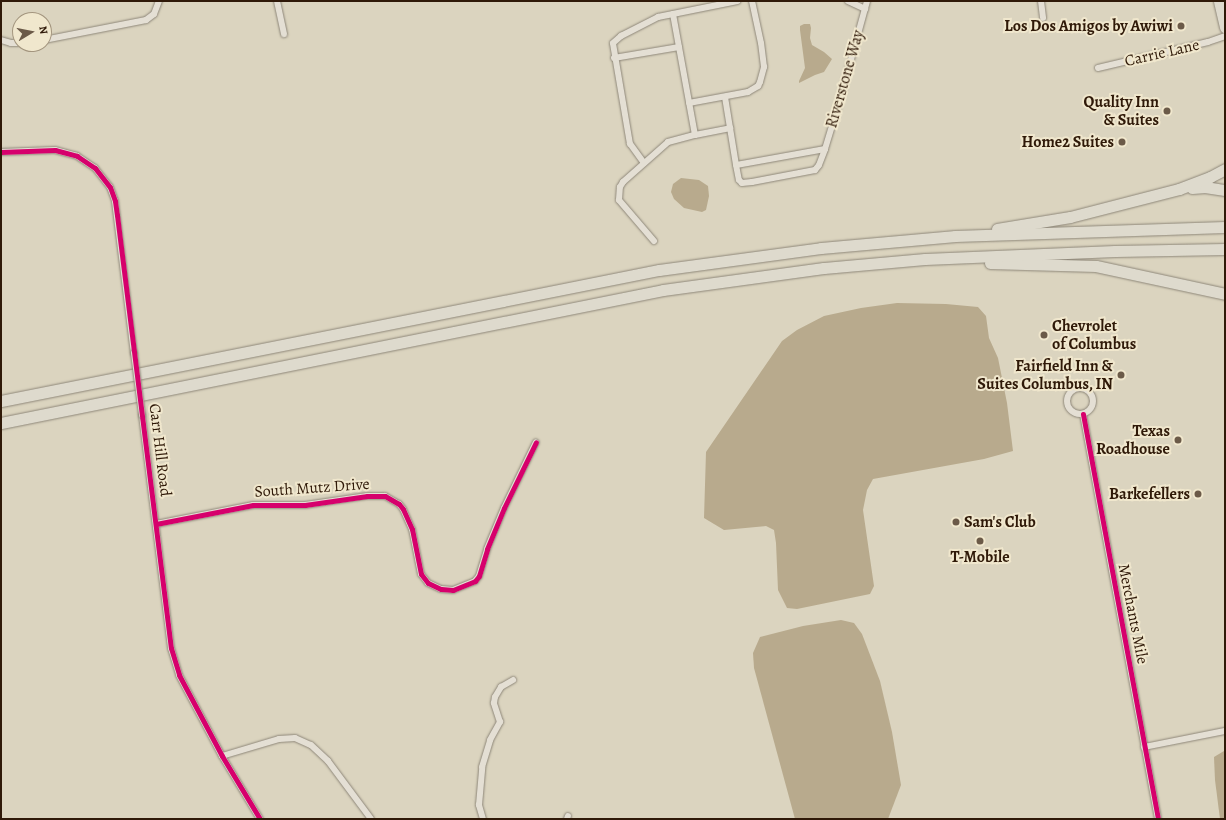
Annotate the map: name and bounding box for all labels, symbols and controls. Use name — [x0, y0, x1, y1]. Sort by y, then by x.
north arrow — [12, 12, 52, 52]
place label: Los Dos Amigos by Awiwi — [1004, 16, 1173, 36]
marker: Los Dos Amigos by Awiwi — [1176, 21, 1186, 31]
text: N — [35, 25, 51, 35]
street label: Riverstone Way — [822, 28, 868, 130]
street label: Carrie Lane — [1123, 35, 1201, 71]
place label: Quality Inn & Suites — [1084, 92, 1159, 130]
marker: Quality Inn & Suites — [1162, 106, 1172, 116]
place label: Home2 Suites — [1022, 132, 1114, 152]
marker: Home2 Suites — [1117, 137, 1127, 147]
place label: Chevrolet of Columbus — [1052, 316, 1136, 354]
marker: Chevrolet of Columbus — [1039, 330, 1049, 340]
place label: Fairfield Inn & Suites Columbus, IN — [977, 356, 1113, 394]
marker: Fairfield Inn & Suites Columbus, IN — [1116, 370, 1126, 380]
street label: Carr Hill Road — [145, 402, 175, 498]
place label: Texas Roadhouse — [1096, 421, 1170, 459]
marker: Texas Roadhouse — [1173, 435, 1183, 445]
street label: South Mutz Drive — [254, 474, 370, 502]
place label: Barkefellers — [1109, 484, 1190, 504]
marker: Barkefellers — [1193, 489, 1203, 499]
place label: Sam's Club — [964, 512, 1036, 532]
marker: Sam's Club — [951, 517, 961, 527]
marker: T-Mobile — [975, 536, 985, 546]
place label: T-Mobile — [950, 547, 1010, 567]
street label: Merchants Mile — [1114, 562, 1152, 666]

